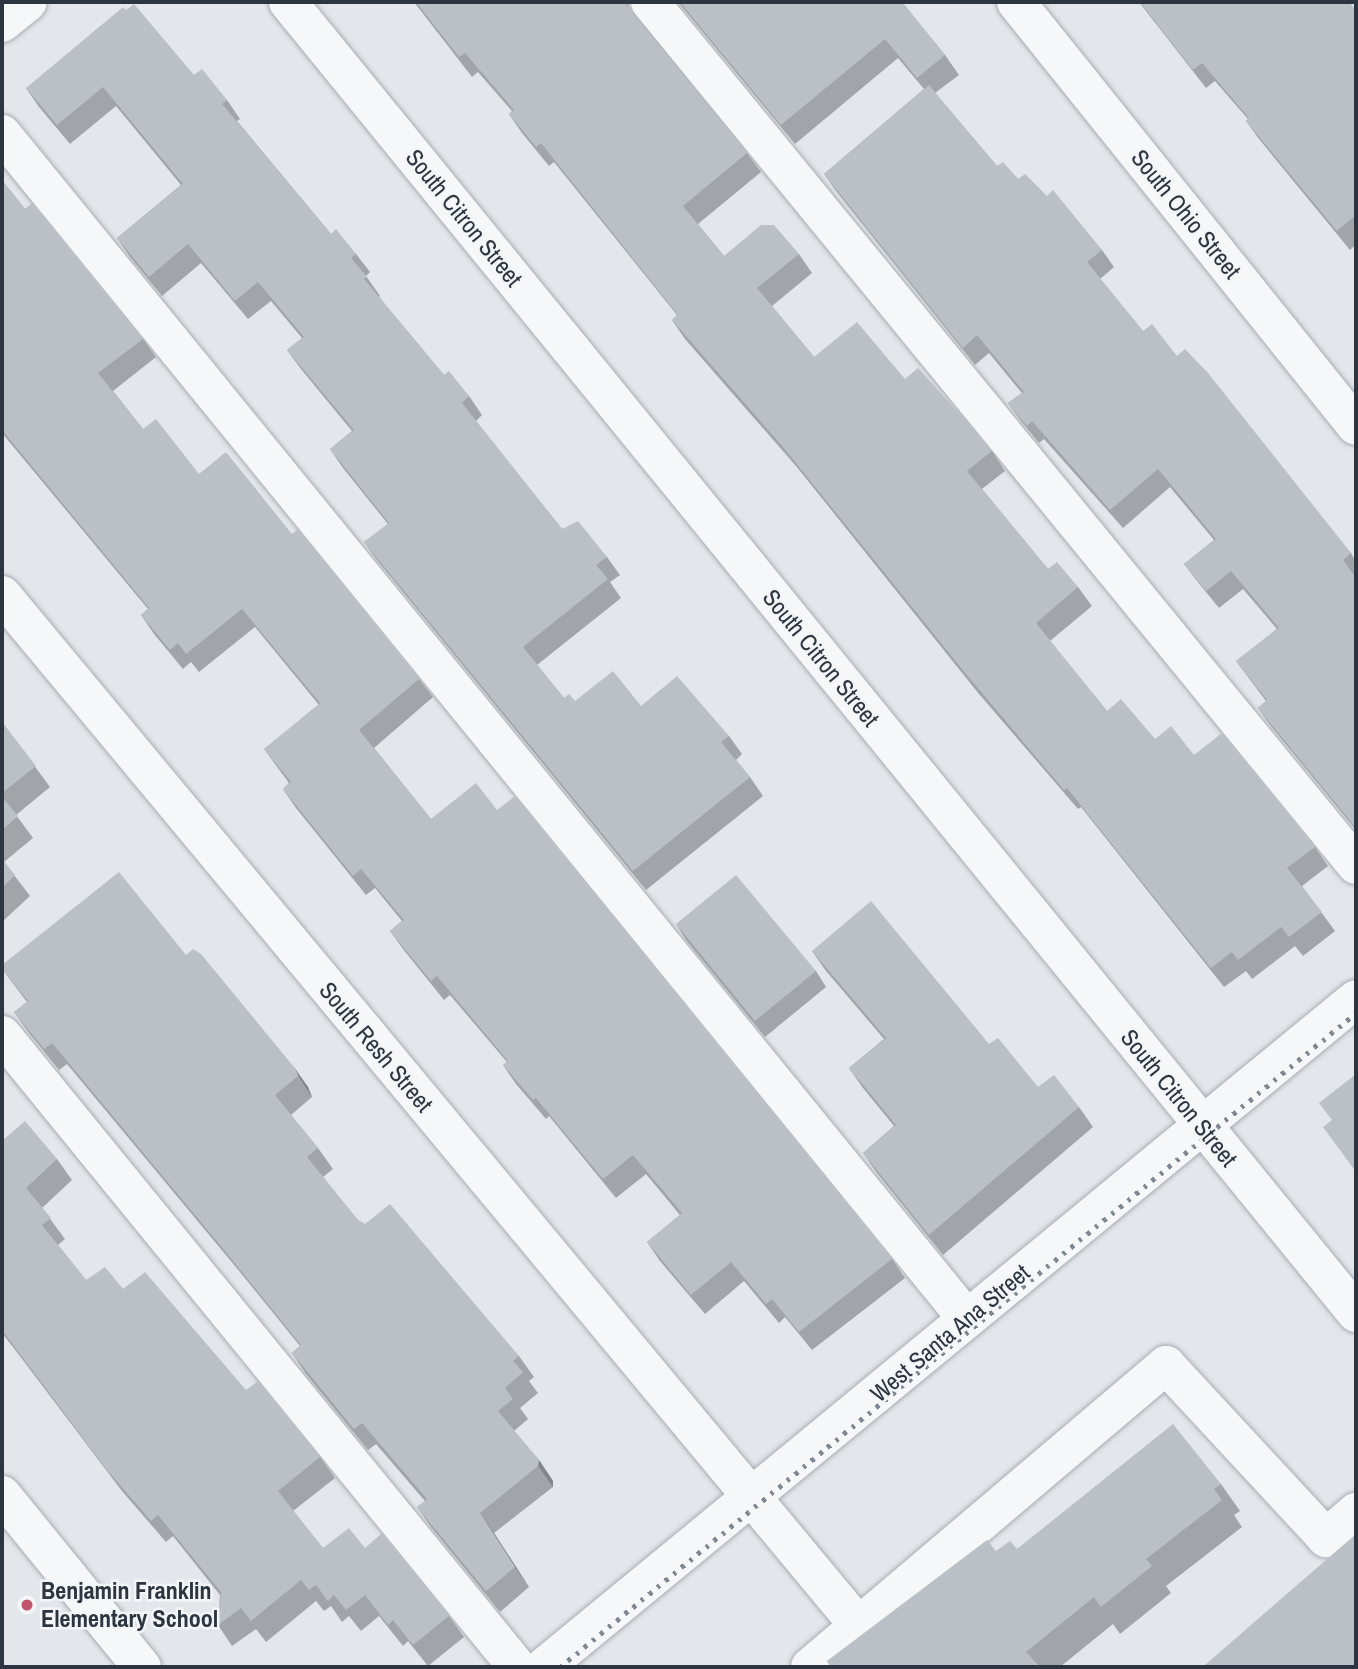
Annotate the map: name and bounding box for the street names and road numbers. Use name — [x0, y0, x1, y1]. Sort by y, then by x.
street label: South Citron Street — [400, 143, 528, 293]
street label: South Ohio Street — [1125, 144, 1247, 284]
street label: South Citron Street — [757, 583, 885, 733]
street label: South Resh Street — [313, 976, 439, 1118]
street label: South Citron Street — [1115, 1023, 1243, 1173]
street label: West Santa Ana Street — [864, 1258, 1036, 1408]

